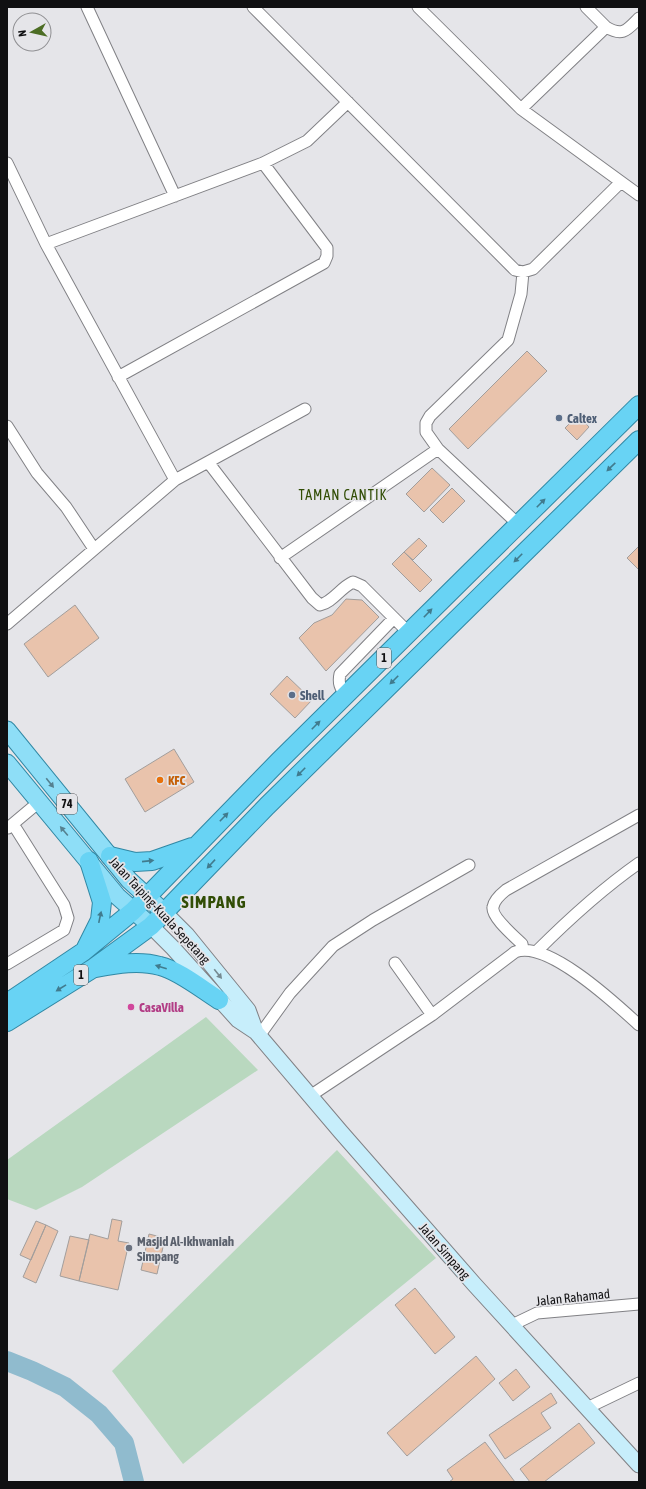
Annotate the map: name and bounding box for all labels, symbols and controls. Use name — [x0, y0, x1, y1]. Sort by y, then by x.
north arrow — [12, 12, 52, 52]
text: N — [16, 29, 28, 37]
place label: Caltex — [567, 411, 598, 426]
marker: Caltex — [554, 413, 564, 423]
one-way arrow — [606, 462, 616, 472]
district label: TAMAN CANTIK — [299, 487, 387, 503]
one-way arrow — [536, 498, 546, 507]
one-way arrow — [513, 553, 523, 563]
one-way arrow — [423, 608, 433, 618]
road number: 1 — [377, 648, 391, 668]
one-way arrow — [389, 676, 399, 685]
place label: Shell — [300, 688, 325, 703]
marker: Shell — [287, 690, 297, 700]
one-way arrow — [311, 720, 321, 730]
one-way arrow — [296, 767, 306, 777]
place label: KFC — [168, 773, 186, 788]
marker: KFC — [155, 775, 165, 785]
one-way arrow — [45, 777, 54, 788]
road number: 74 — [57, 794, 77, 814]
one-way arrow — [219, 812, 229, 822]
one-way arrow — [60, 826, 69, 837]
street label: Jalan Taiping-Kuala Sepetang — [106, 854, 213, 967]
one-way arrow — [142, 857, 154, 864]
one-way arrow — [206, 859, 216, 869]
district label: SIMPANG — [182, 892, 246, 912]
one-way arrow — [97, 911, 103, 923]
one-way arrow — [155, 964, 167, 970]
road number: 1 — [74, 965, 88, 985]
one-way arrow — [214, 968, 223, 979]
one-way arrow — [56, 984, 66, 992]
place label: CasaVilla — [139, 1000, 184, 1015]
marker: CasaVilla — [126, 1002, 136, 1012]
street label: Jalan Simpang — [416, 1220, 473, 1283]
place label: Masjid Al-Ikhwaniah Simpang — [137, 1234, 234, 1264]
marker: Masjid Al-Ikhwaniah Simpang — [124, 1243, 134, 1253]
street label: Jalan Rahamad — [535, 1286, 611, 1309]

